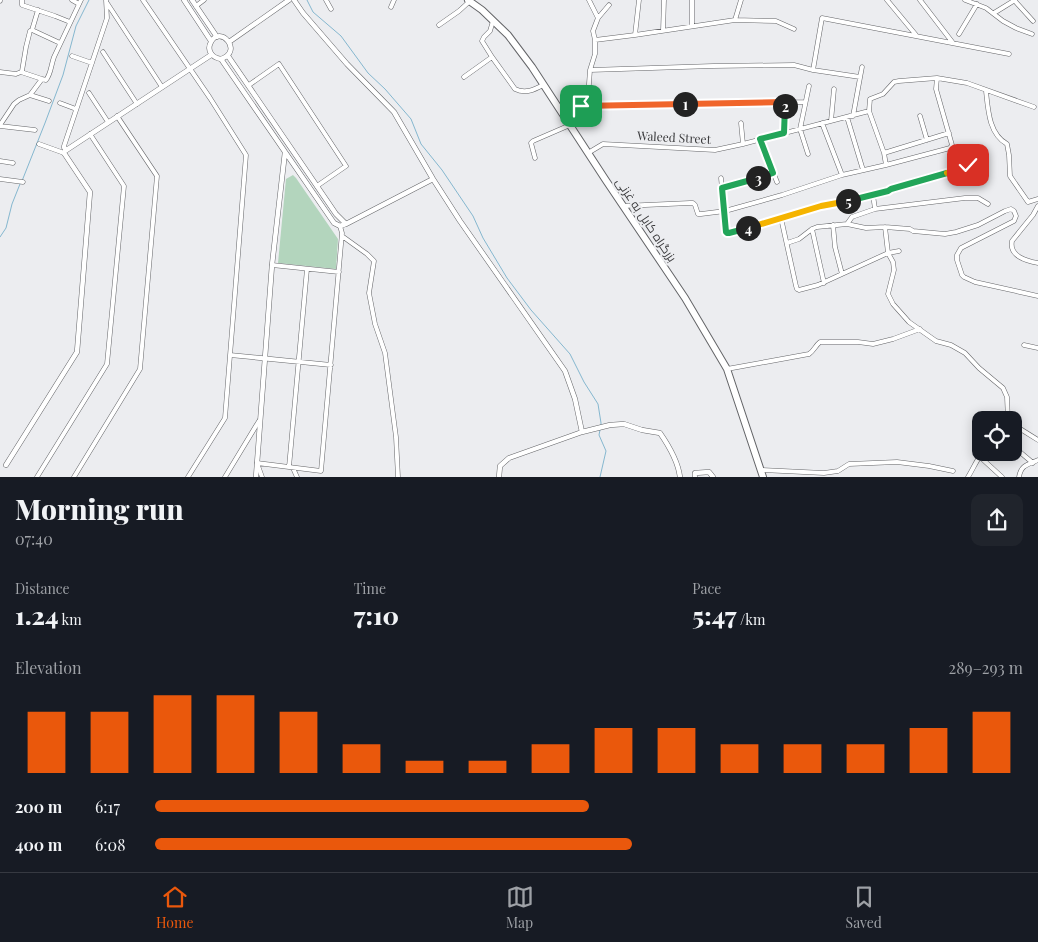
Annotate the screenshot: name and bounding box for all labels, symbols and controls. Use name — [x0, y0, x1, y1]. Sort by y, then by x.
pin — [560, 85, 602, 127]
icon: arrive — [567, 92, 595, 120]
pin: 1 — [672, 92, 698, 116]
pin: 2 — [772, 94, 798, 118]
text: 1 — [683, 95, 688, 114]
text: 2 — [782, 97, 789, 116]
street label: Waleed Street — [636, 127, 712, 147]
pin — [947, 144, 989, 186]
icon: check — [954, 151, 982, 179]
pin: 3 — [746, 166, 770, 190]
text: 3 — [755, 169, 762, 188]
street label: بزرگراه کابل به غزنی — [613, 174, 681, 265]
pin: 5 — [836, 188, 860, 214]
text: 5 — [845, 192, 852, 211]
pin: 4 — [736, 216, 760, 240]
text: 4 — [745, 219, 752, 238]
map controls — [972, 411, 1022, 461]
button: locate — [972, 411, 1022, 461]
text: Morning run — [15, 490, 184, 527]
button: share — [971, 494, 1023, 546]
text: 07:40 — [15, 528, 53, 549]
text: Distance — [15, 579, 70, 598]
text: Time — [354, 579, 386, 598]
text: Pace — [692, 579, 721, 598]
text: 1.24 — [15, 598, 59, 631]
text: 7:10 — [354, 598, 399, 631]
text: 5:47 — [692, 598, 737, 631]
text: km — [59, 610, 82, 629]
text: /km — [737, 610, 765, 629]
text: Elevation — [15, 657, 82, 678]
text: 289–293 m — [949, 657, 1023, 678]
text: 200 m — [15, 796, 62, 817]
text: 6:17 — [95, 796, 120, 817]
text: 400 m — [15, 834, 62, 855]
text: 6:08 — [95, 834, 125, 855]
tab: Home — [156, 883, 194, 932]
tab: Map — [506, 883, 534, 932]
tab: Saved — [846, 883, 882, 932]

